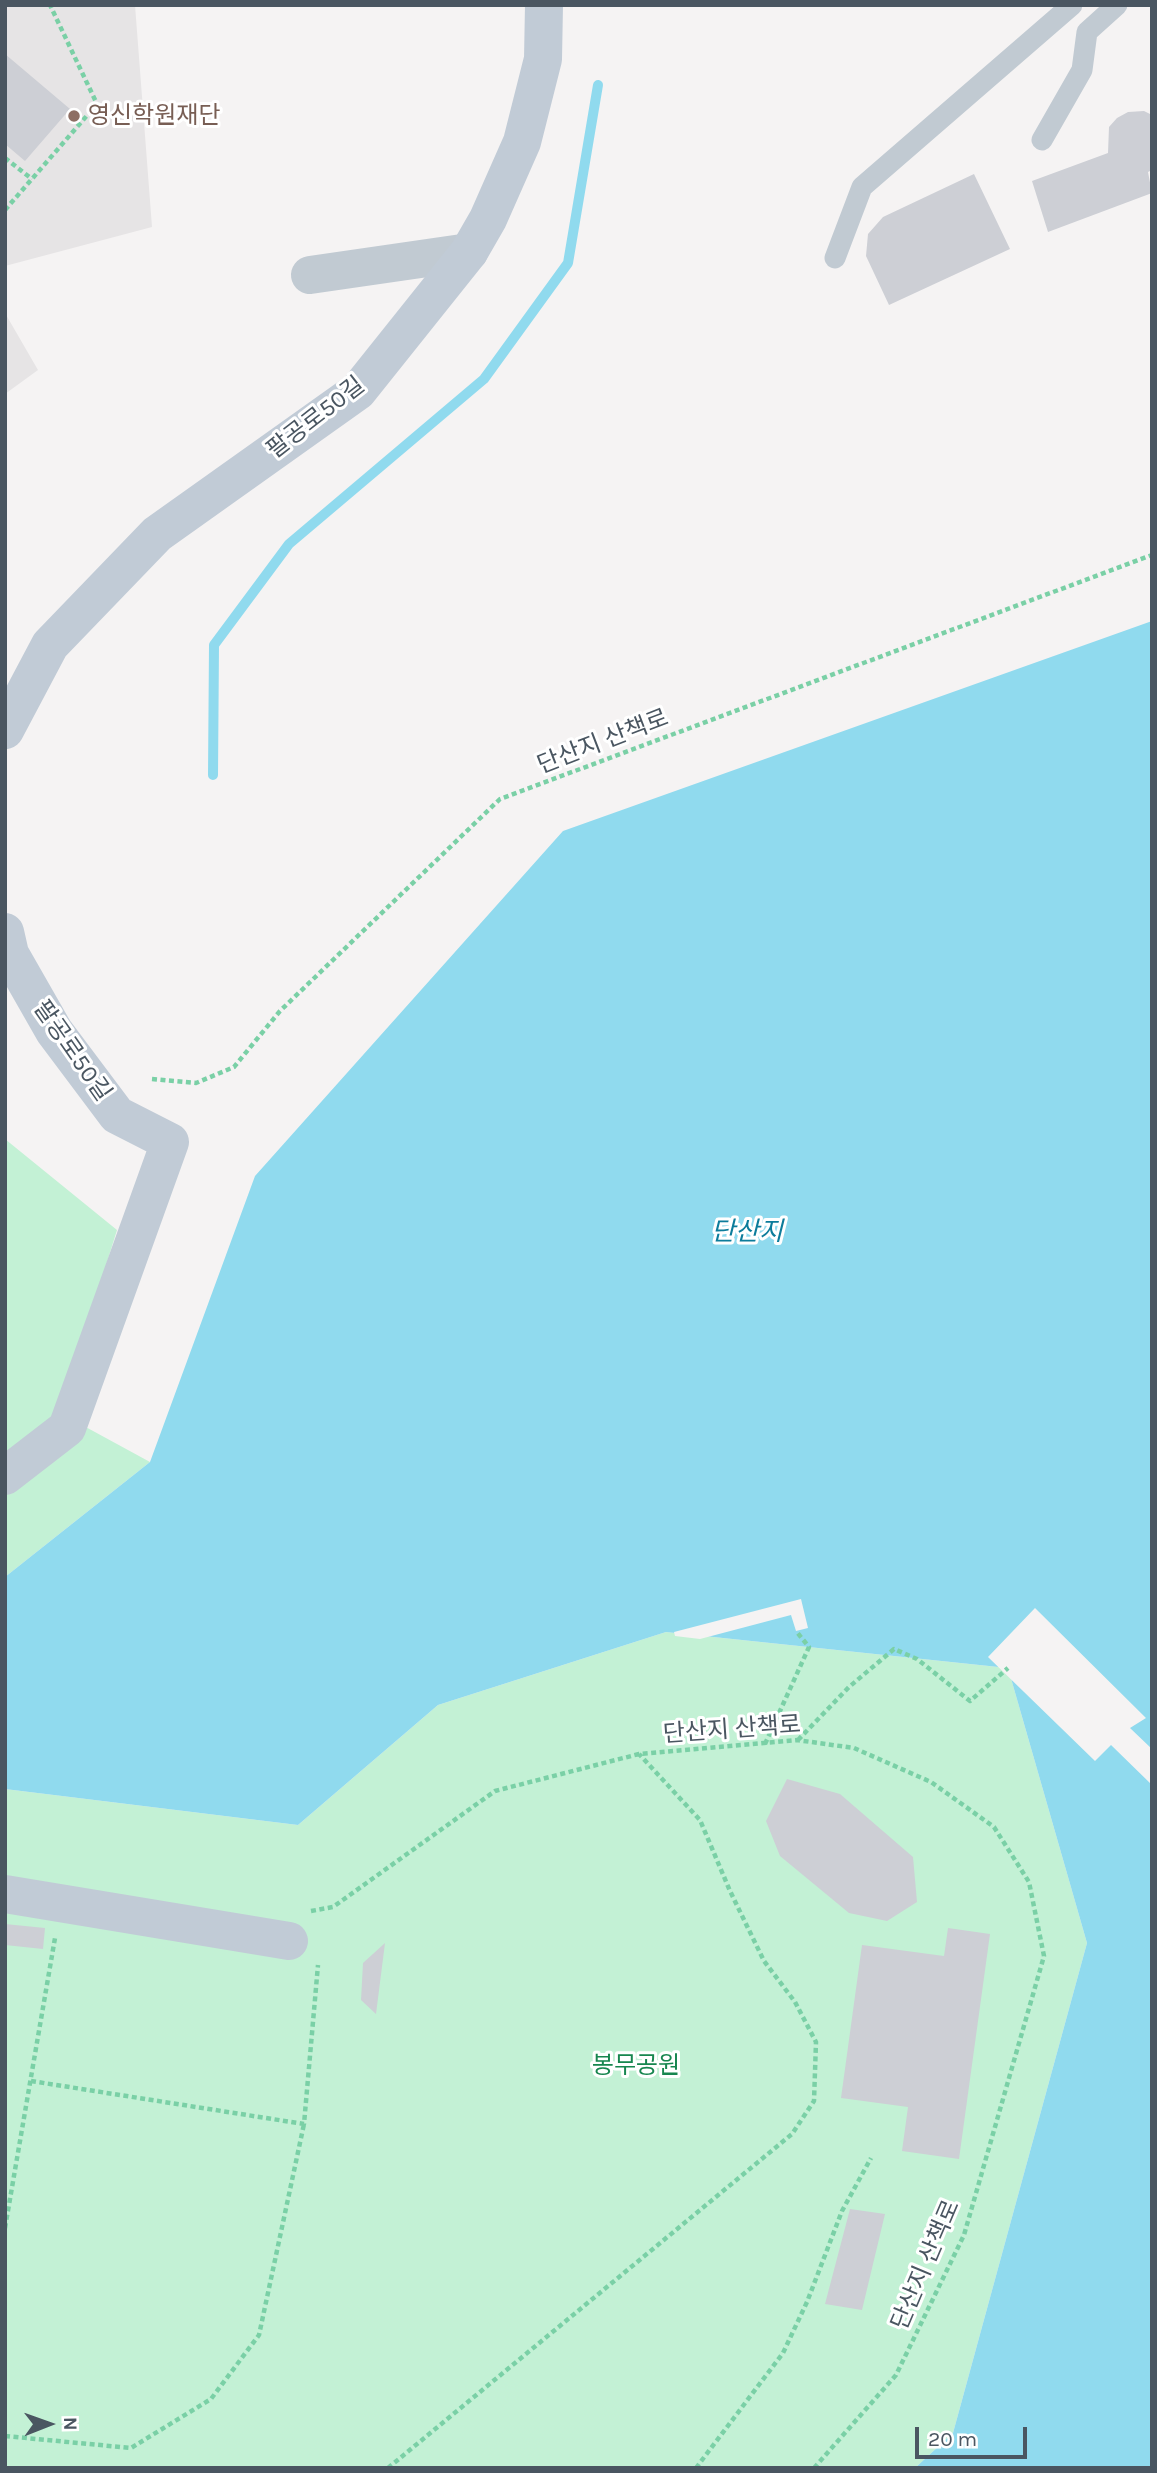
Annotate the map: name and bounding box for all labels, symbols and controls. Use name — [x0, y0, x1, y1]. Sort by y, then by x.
place label: 영신학원재단 — [88, 102, 220, 130]
marker: 영신학원재단 — [66, 108, 82, 124]
street label: 팔공로50길 — [261, 371, 371, 465]
street label: 단산지 산책로 — [533, 704, 673, 780]
street label: 팔공로50길 — [27, 995, 117, 1107]
water label: 단산지 — [711, 1217, 783, 1249]
street label: 단산지 산책로 — [662, 1711, 802, 1749]
park label: 봉무공원 — [592, 2052, 680, 2080]
street label: 단산지 산책로 — [886, 2196, 966, 2334]
north arrow — [14, 2389, 84, 2459]
scale bar — [919, 2414, 1031, 2458]
text: N — [59, 2417, 81, 2431]
text: 20 m — [928, 2427, 977, 2451]

